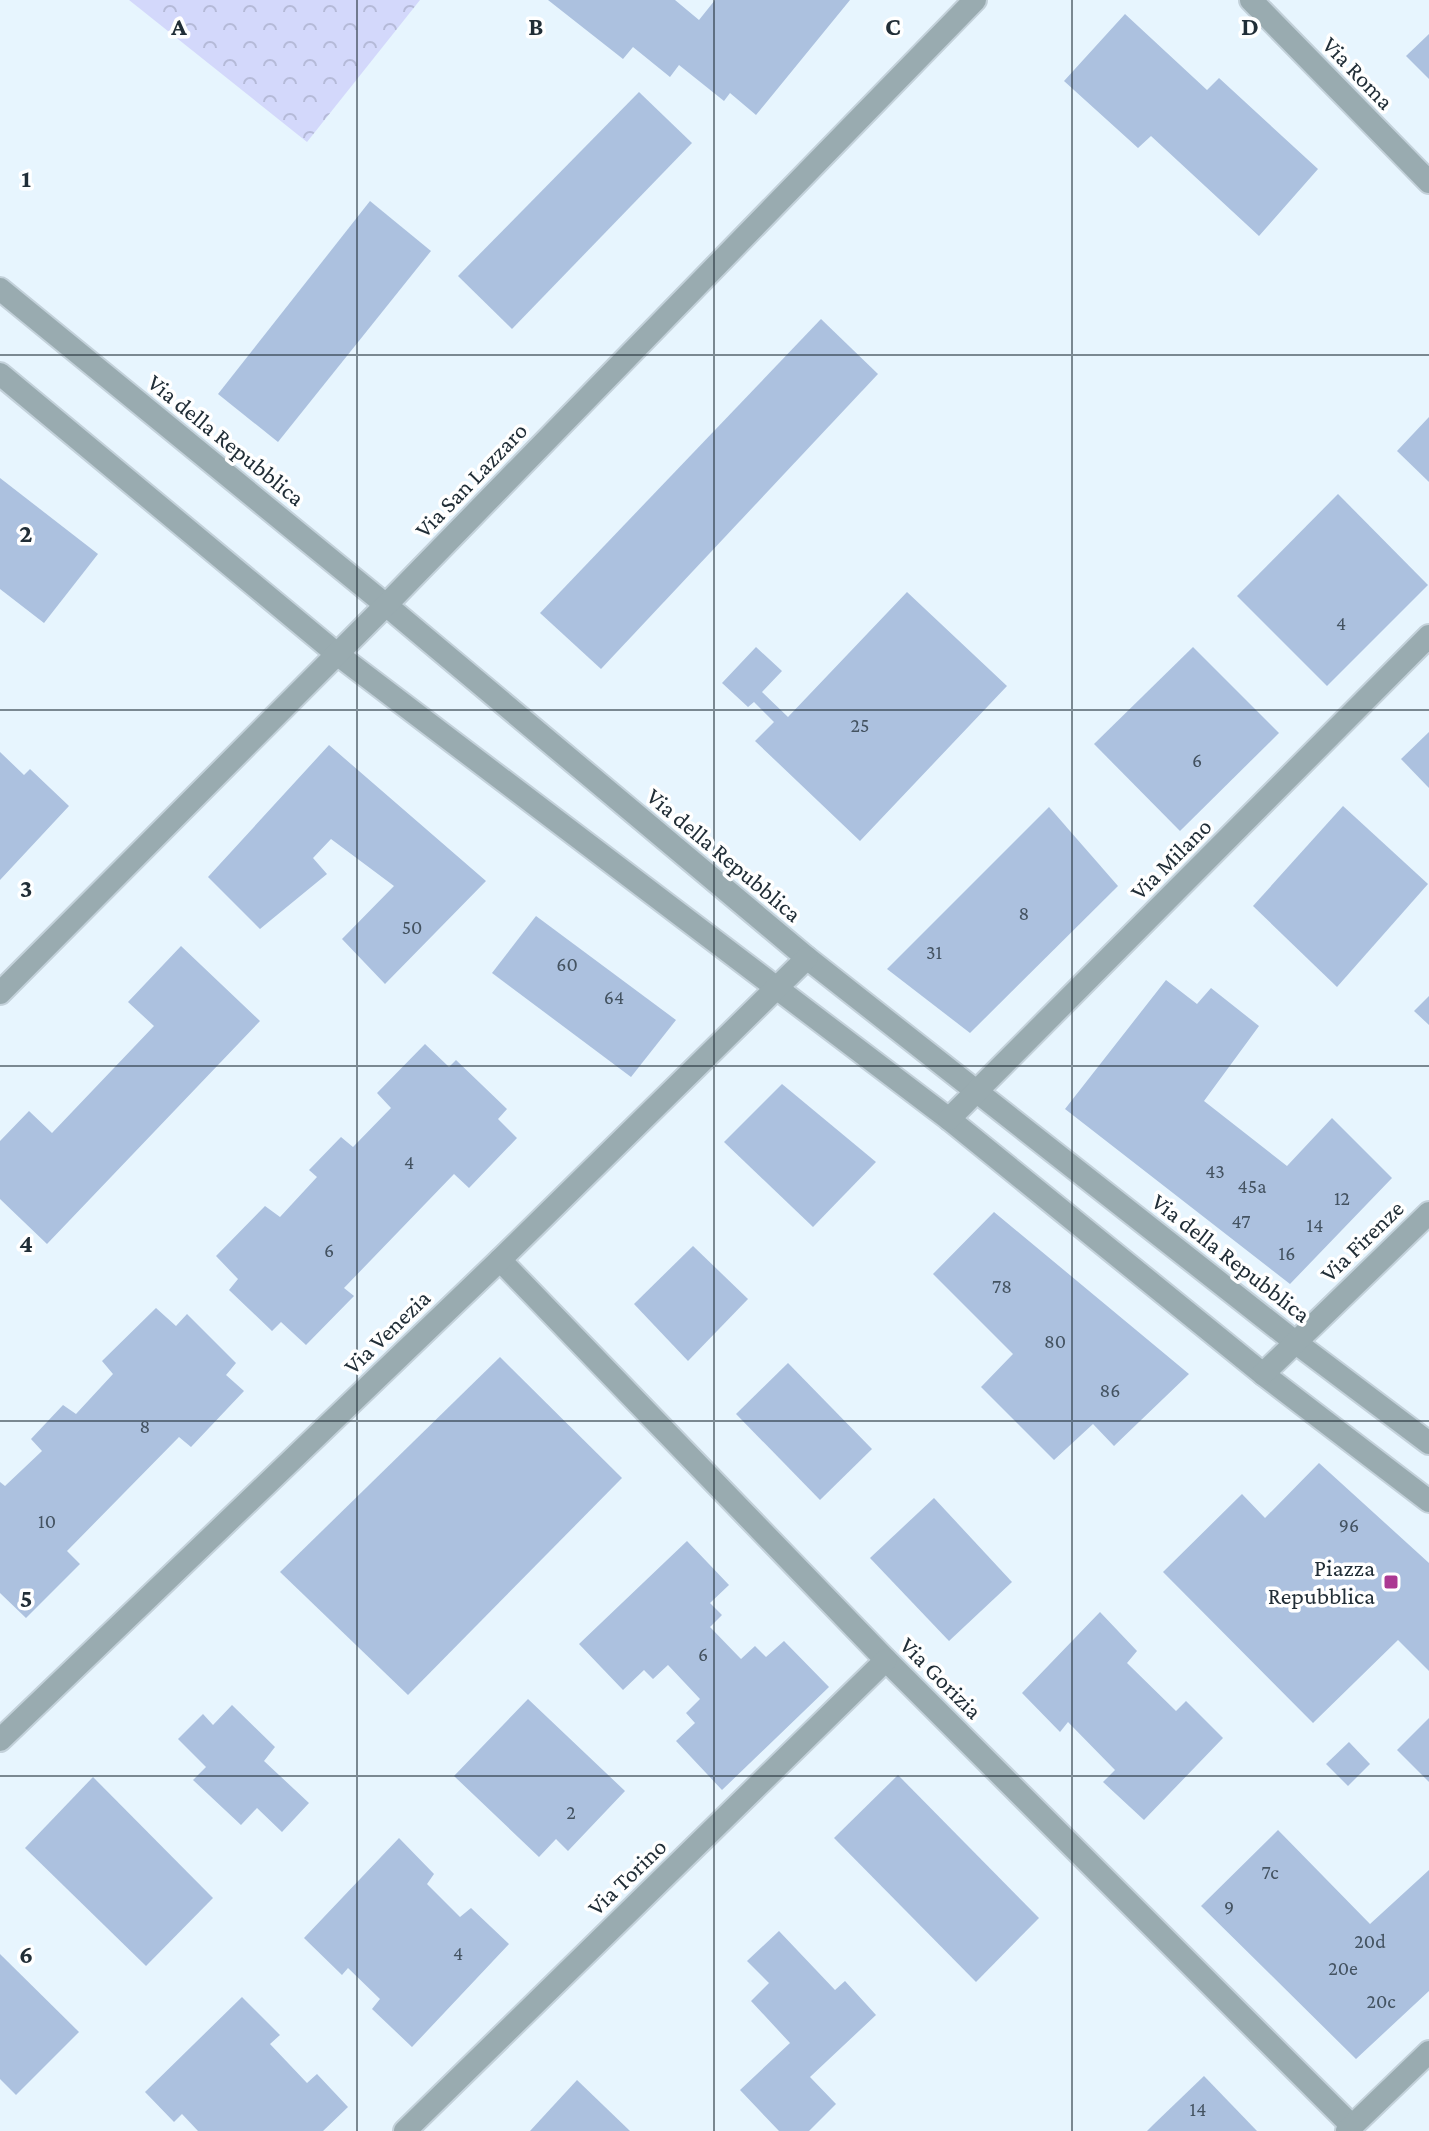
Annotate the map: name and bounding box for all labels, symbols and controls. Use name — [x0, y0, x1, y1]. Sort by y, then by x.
text: A — [170, 12, 187, 41]
text: B — [528, 12, 544, 41]
text: C — [885, 12, 901, 41]
text: D — [1241, 12, 1259, 41]
street label: Via Roma — [1317, 31, 1400, 115]
text: 1 — [21, 164, 31, 193]
street label: Via della Repubblica — [143, 368, 310, 511]
street label: Via San Lazzaro — [409, 417, 532, 543]
text: 2 — [19, 519, 33, 548]
house number: 4 — [1336, 612, 1346, 634]
house number: 25 — [851, 714, 869, 736]
house number: 6 — [1192, 749, 1202, 771]
street label: Via della Repubblica — [641, 782, 807, 927]
street label: Via Milano — [1124, 812, 1217, 905]
text: 3 — [20, 874, 32, 903]
house number: 8 — [1019, 902, 1029, 924]
house number: 50 — [402, 916, 422, 938]
house number: 31 — [926, 941, 942, 963]
house number: 60 — [556, 953, 578, 975]
house number: 64 — [604, 986, 624, 1008]
house number: 4 — [404, 1151, 414, 1173]
house number: 43 — [1205, 1160, 1225, 1182]
house number: 45a — [1238, 1175, 1266, 1197]
street label: Via della Repubblica — [1147, 1187, 1316, 1328]
house number: 12 — [1334, 1187, 1350, 1209]
street label: Via Firenze — [1314, 1194, 1409, 1287]
house number: 47 — [1232, 1210, 1250, 1232]
house number: 14 — [1307, 1214, 1323, 1236]
text: 4 — [19, 1229, 33, 1258]
house number: 6 — [324, 1239, 334, 1261]
house number: 16 — [1279, 1242, 1295, 1264]
house number: 78 — [992, 1275, 1012, 1297]
street label: Via Venezia — [338, 1284, 435, 1379]
house number: 80 — [1044, 1330, 1066, 1352]
house number: 86 — [1100, 1379, 1120, 1401]
house number: 8 — [140, 1415, 150, 1437]
house number: 10 — [38, 1510, 56, 1532]
house number: 96 — [1339, 1514, 1359, 1536]
place label: Piazza Repubblica — [1268, 1554, 1375, 1609]
marker: Piazza Repubblica — [1382, 1573, 1400, 1591]
text: 5 — [20, 1584, 32, 1613]
street label: Via Gorizia — [895, 1631, 988, 1724]
house number: 6 — [698, 1643, 708, 1665]
house number: 2 — [566, 1801, 576, 1823]
street label: Via Torino — [582, 1833, 672, 1921]
house number: 7c — [1261, 1861, 1279, 1883]
house number: 9 — [1224, 1896, 1234, 1918]
house number: 20d — [1354, 1930, 1386, 1952]
text: 6 — [19, 1940, 33, 1969]
house number: 4 — [453, 1942, 463, 1964]
house number: 20e — [1328, 1957, 1358, 1979]
house number: 20c — [1366, 1990, 1396, 2012]
house number: 14 — [1190, 2098, 1206, 2120]

